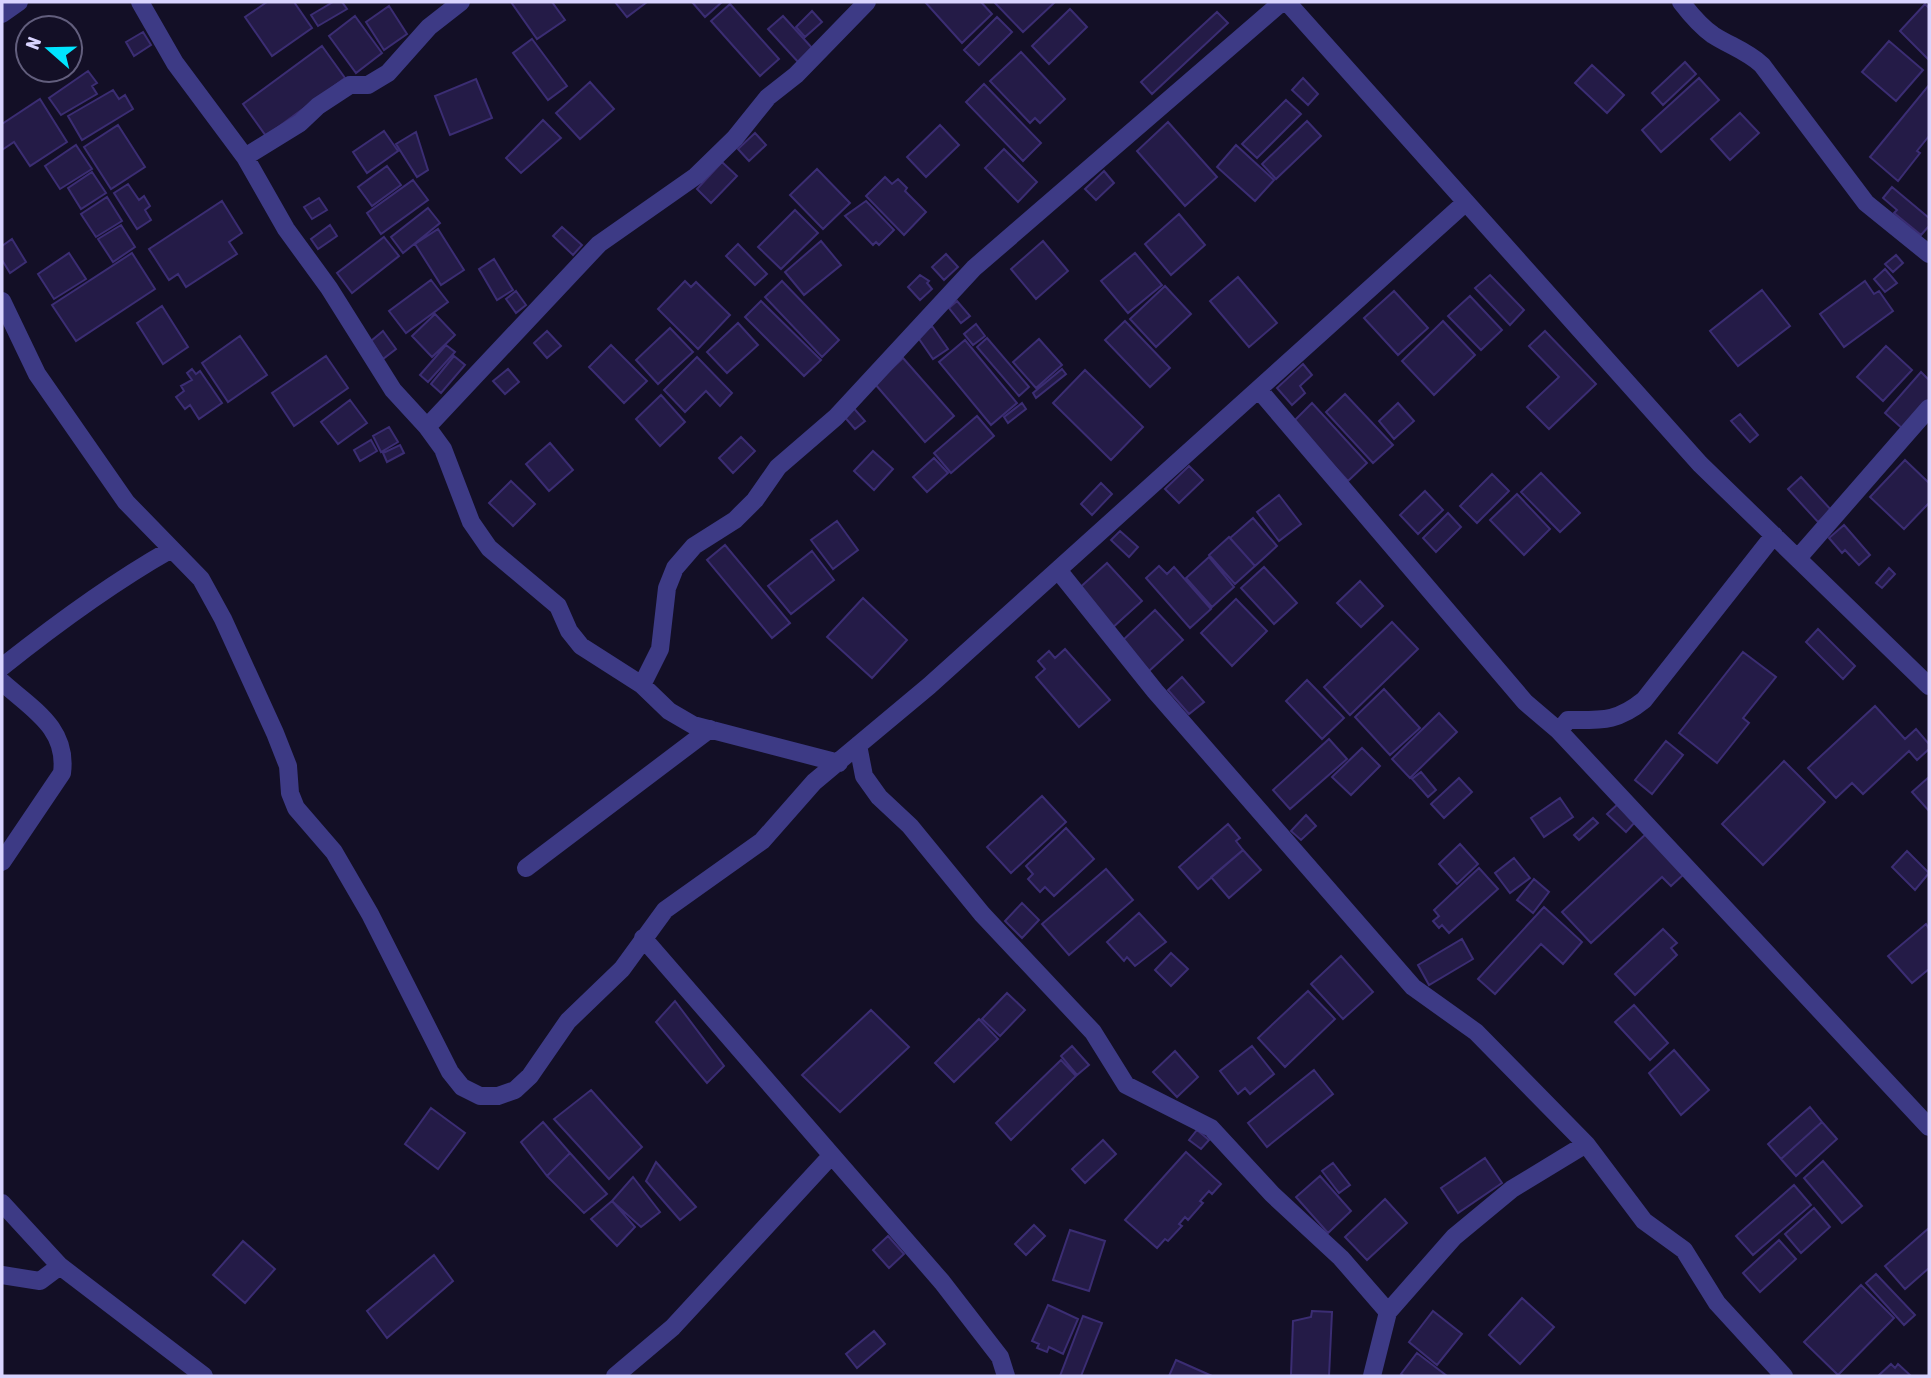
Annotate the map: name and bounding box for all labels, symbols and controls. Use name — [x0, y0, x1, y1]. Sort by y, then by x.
north arrow — [14, 14, 84, 84]
text: N — [21, 34, 45, 52]

